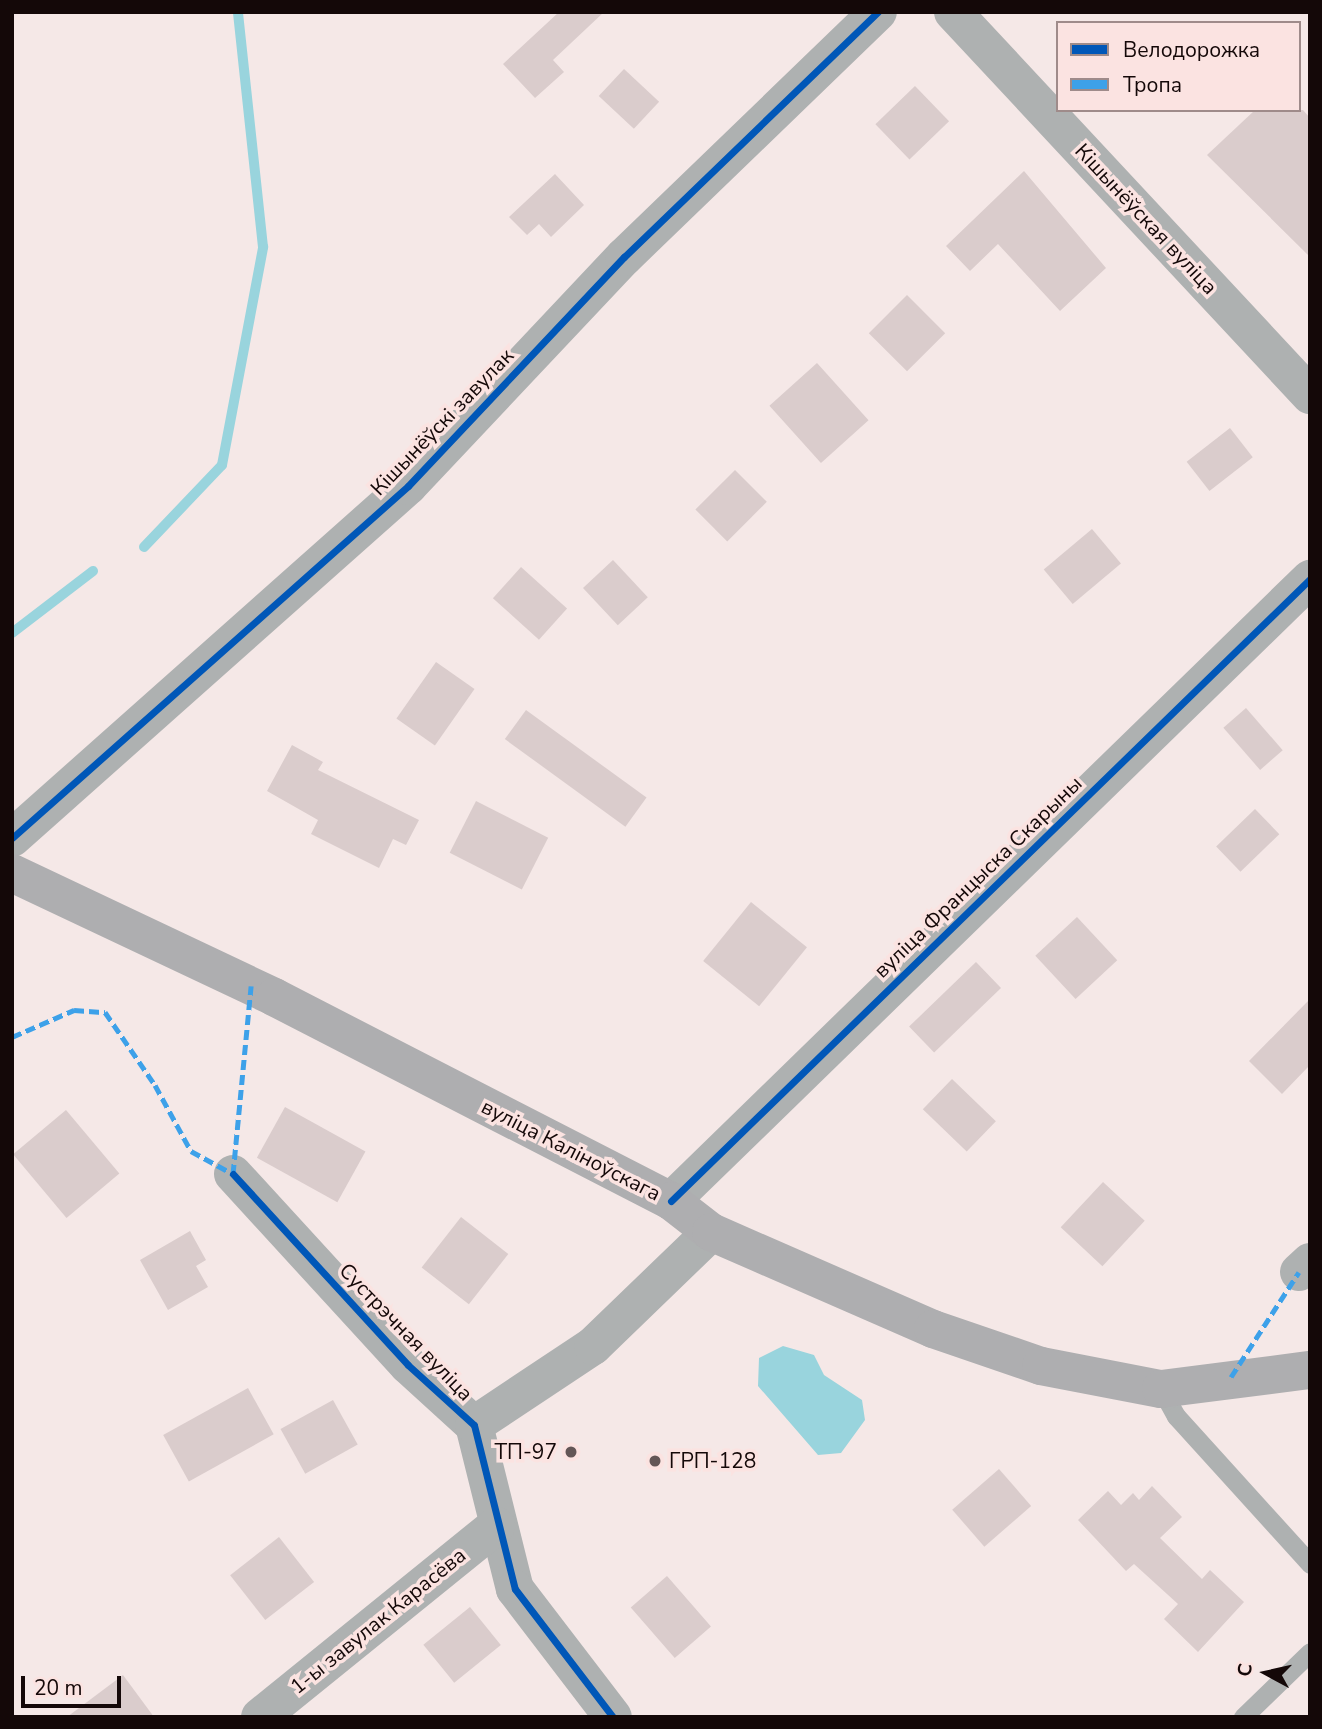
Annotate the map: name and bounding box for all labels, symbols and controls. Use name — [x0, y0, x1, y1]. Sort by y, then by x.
legend — [1056, 21, 1301, 112]
text: Велодорожка — [1123, 36, 1260, 64]
text: Тропа — [1123, 71, 1182, 99]
street label: Кішынёўская вуліца — [1070, 138, 1222, 300]
street label: Кішынёўскі завулак — [365, 343, 519, 501]
street label: вуліца Францыска Скарыны — [869, 771, 1087, 983]
street label: вуліца Каліноўскага — [477, 1094, 665, 1206]
street label: Сустрэчная вуліца — [334, 1258, 478, 1406]
place label: ТП-97 — [494, 1439, 557, 1465]
marker: ТП-97 — [563, 1444, 579, 1460]
place label: ГРП-128 — [669, 1448, 756, 1474]
marker: ГРП-128 — [647, 1453, 663, 1469]
street label: 1-ы завулак Карасёва — [285, 1543, 471, 1699]
north arrow — [1231, 1638, 1301, 1708]
scale bar — [24, 1662, 124, 1706]
text: С — [1231, 1662, 1259, 1678]
text: 20 m — [34, 1674, 83, 1702]

